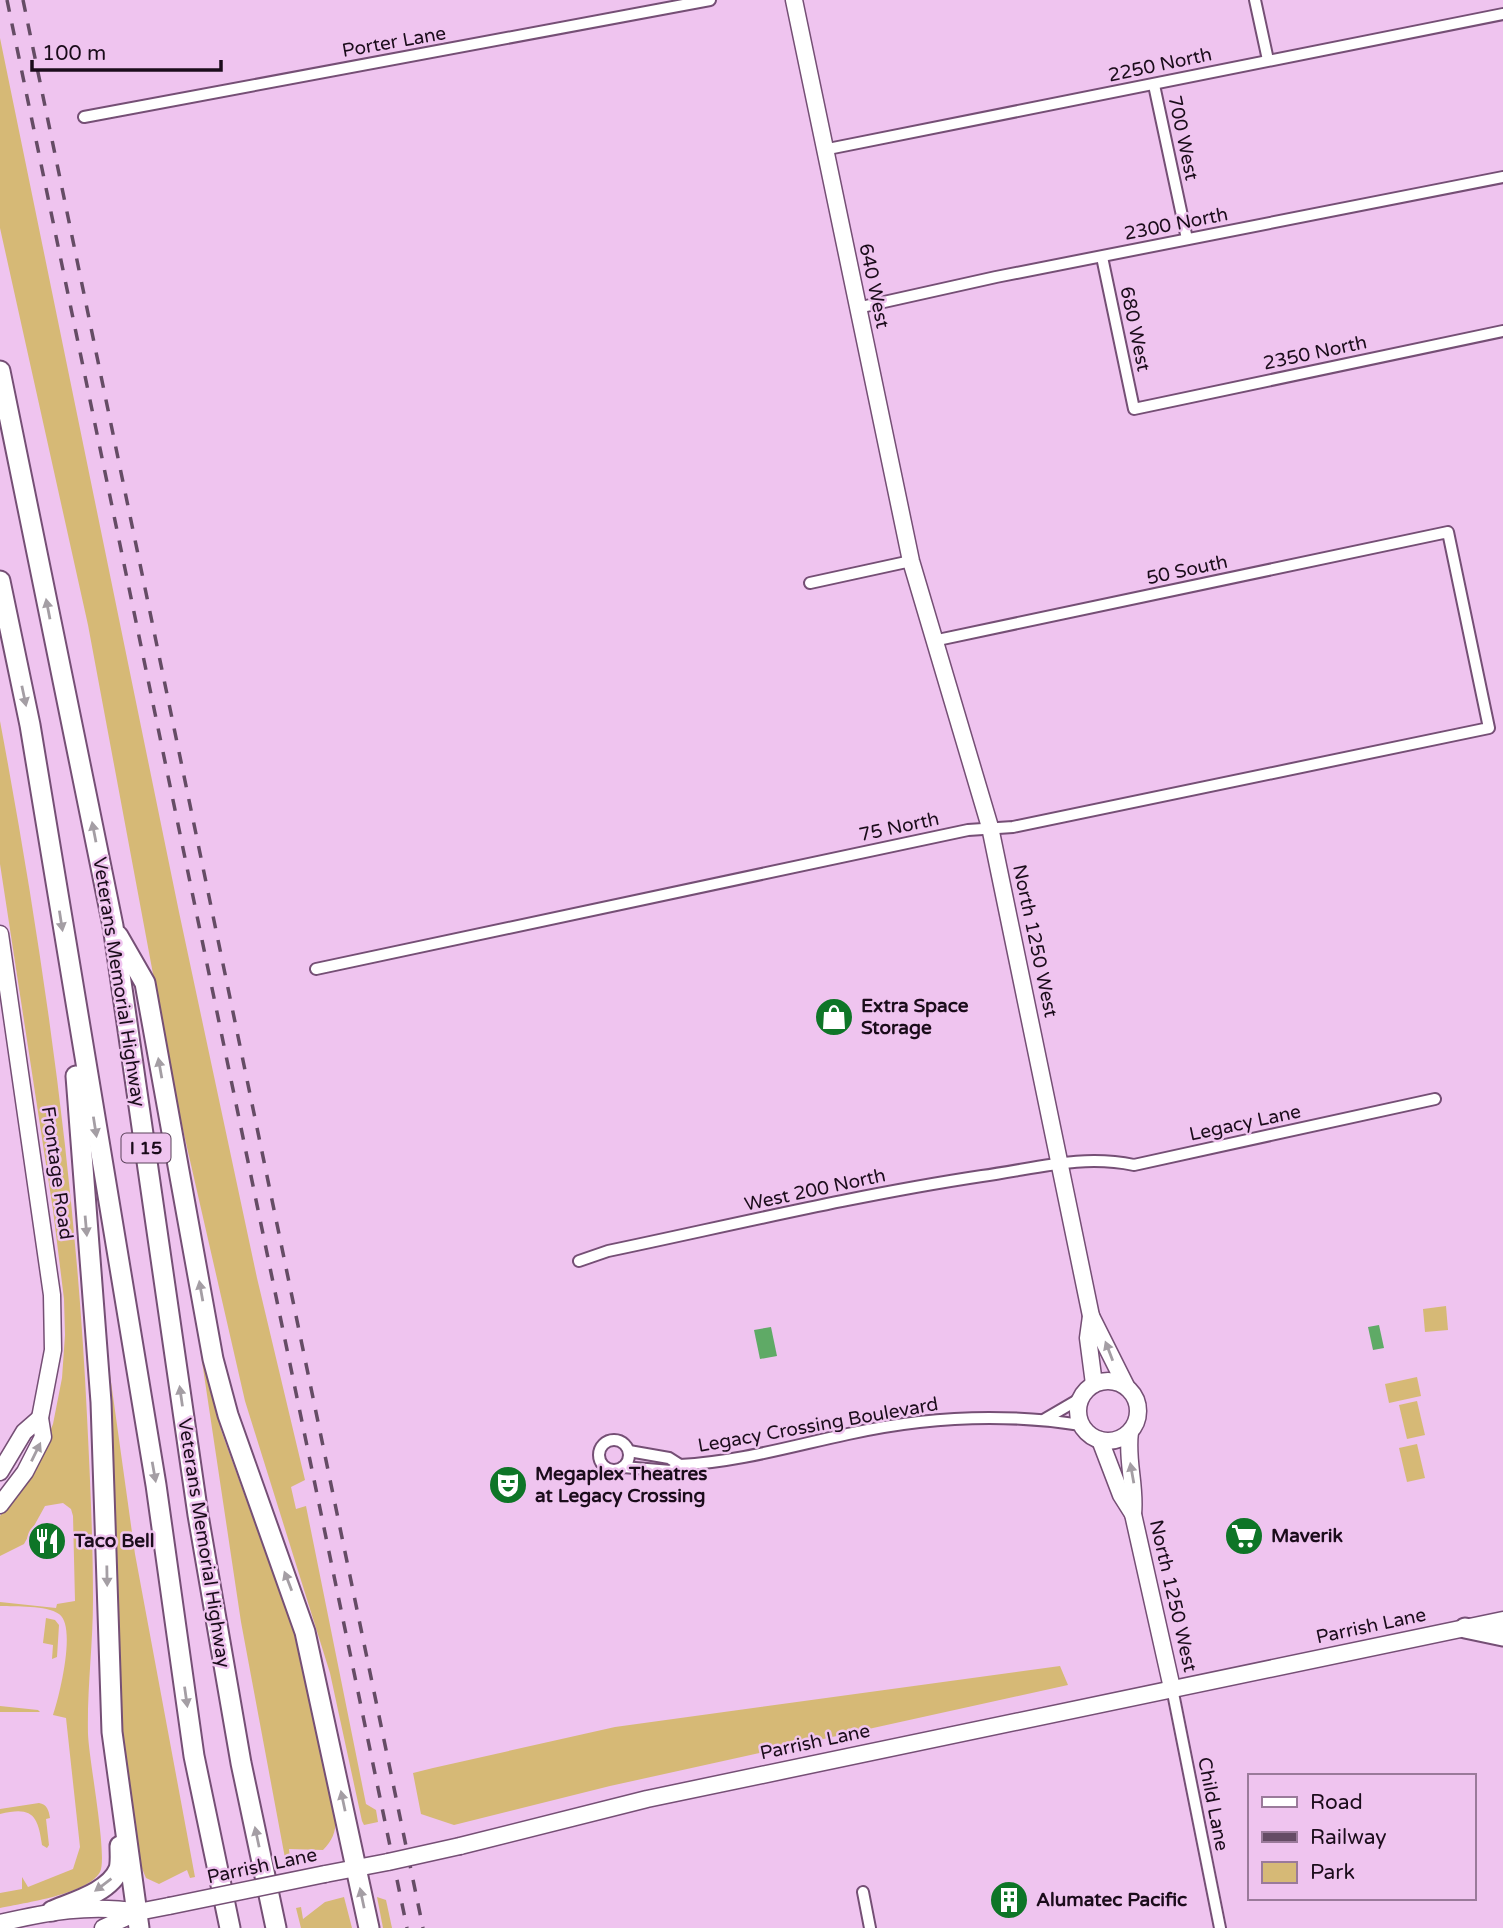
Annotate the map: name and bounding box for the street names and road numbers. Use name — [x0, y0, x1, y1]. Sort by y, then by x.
street label: Porter Lane — [340, 22, 448, 62]
street label: 2250 North — [1106, 43, 1214, 87]
street label: 700 West — [1163, 94, 1203, 182]
street label: 2300 North — [1122, 203, 1230, 245]
street label: 640 West — [854, 242, 894, 330]
street label: 680 West — [1115, 285, 1155, 373]
street label: 2350 North — [1261, 331, 1369, 375]
street label: 50 South — [1144, 551, 1230, 589]
street label: 75 North — [857, 808, 941, 846]
street label: Veterans Memorial Highway — [88, 856, 150, 1108]
street label: North 1250 West — [1008, 863, 1062, 1019]
street label: Legacy Lane — [1187, 1100, 1303, 1146]
street label: Frontage Road — [37, 1105, 77, 1241]
road number: I 15 — [122, 1134, 170, 1162]
street label: West 200 North — [742, 1164, 888, 1216]
street label: Legacy Crossing Boulevard — [696, 1393, 940, 1457]
street label: Veterans Memorial Highway — [173, 1417, 235, 1669]
street label: North 1250 West — [1145, 1518, 1201, 1674]
street label: Parrish Lane — [1314, 1604, 1428, 1648]
street label: Parrish Lane — [758, 1720, 872, 1764]
street label: Child Lane — [1193, 1755, 1233, 1853]
street label: Parrish Lane — [205, 1844, 319, 1888]

